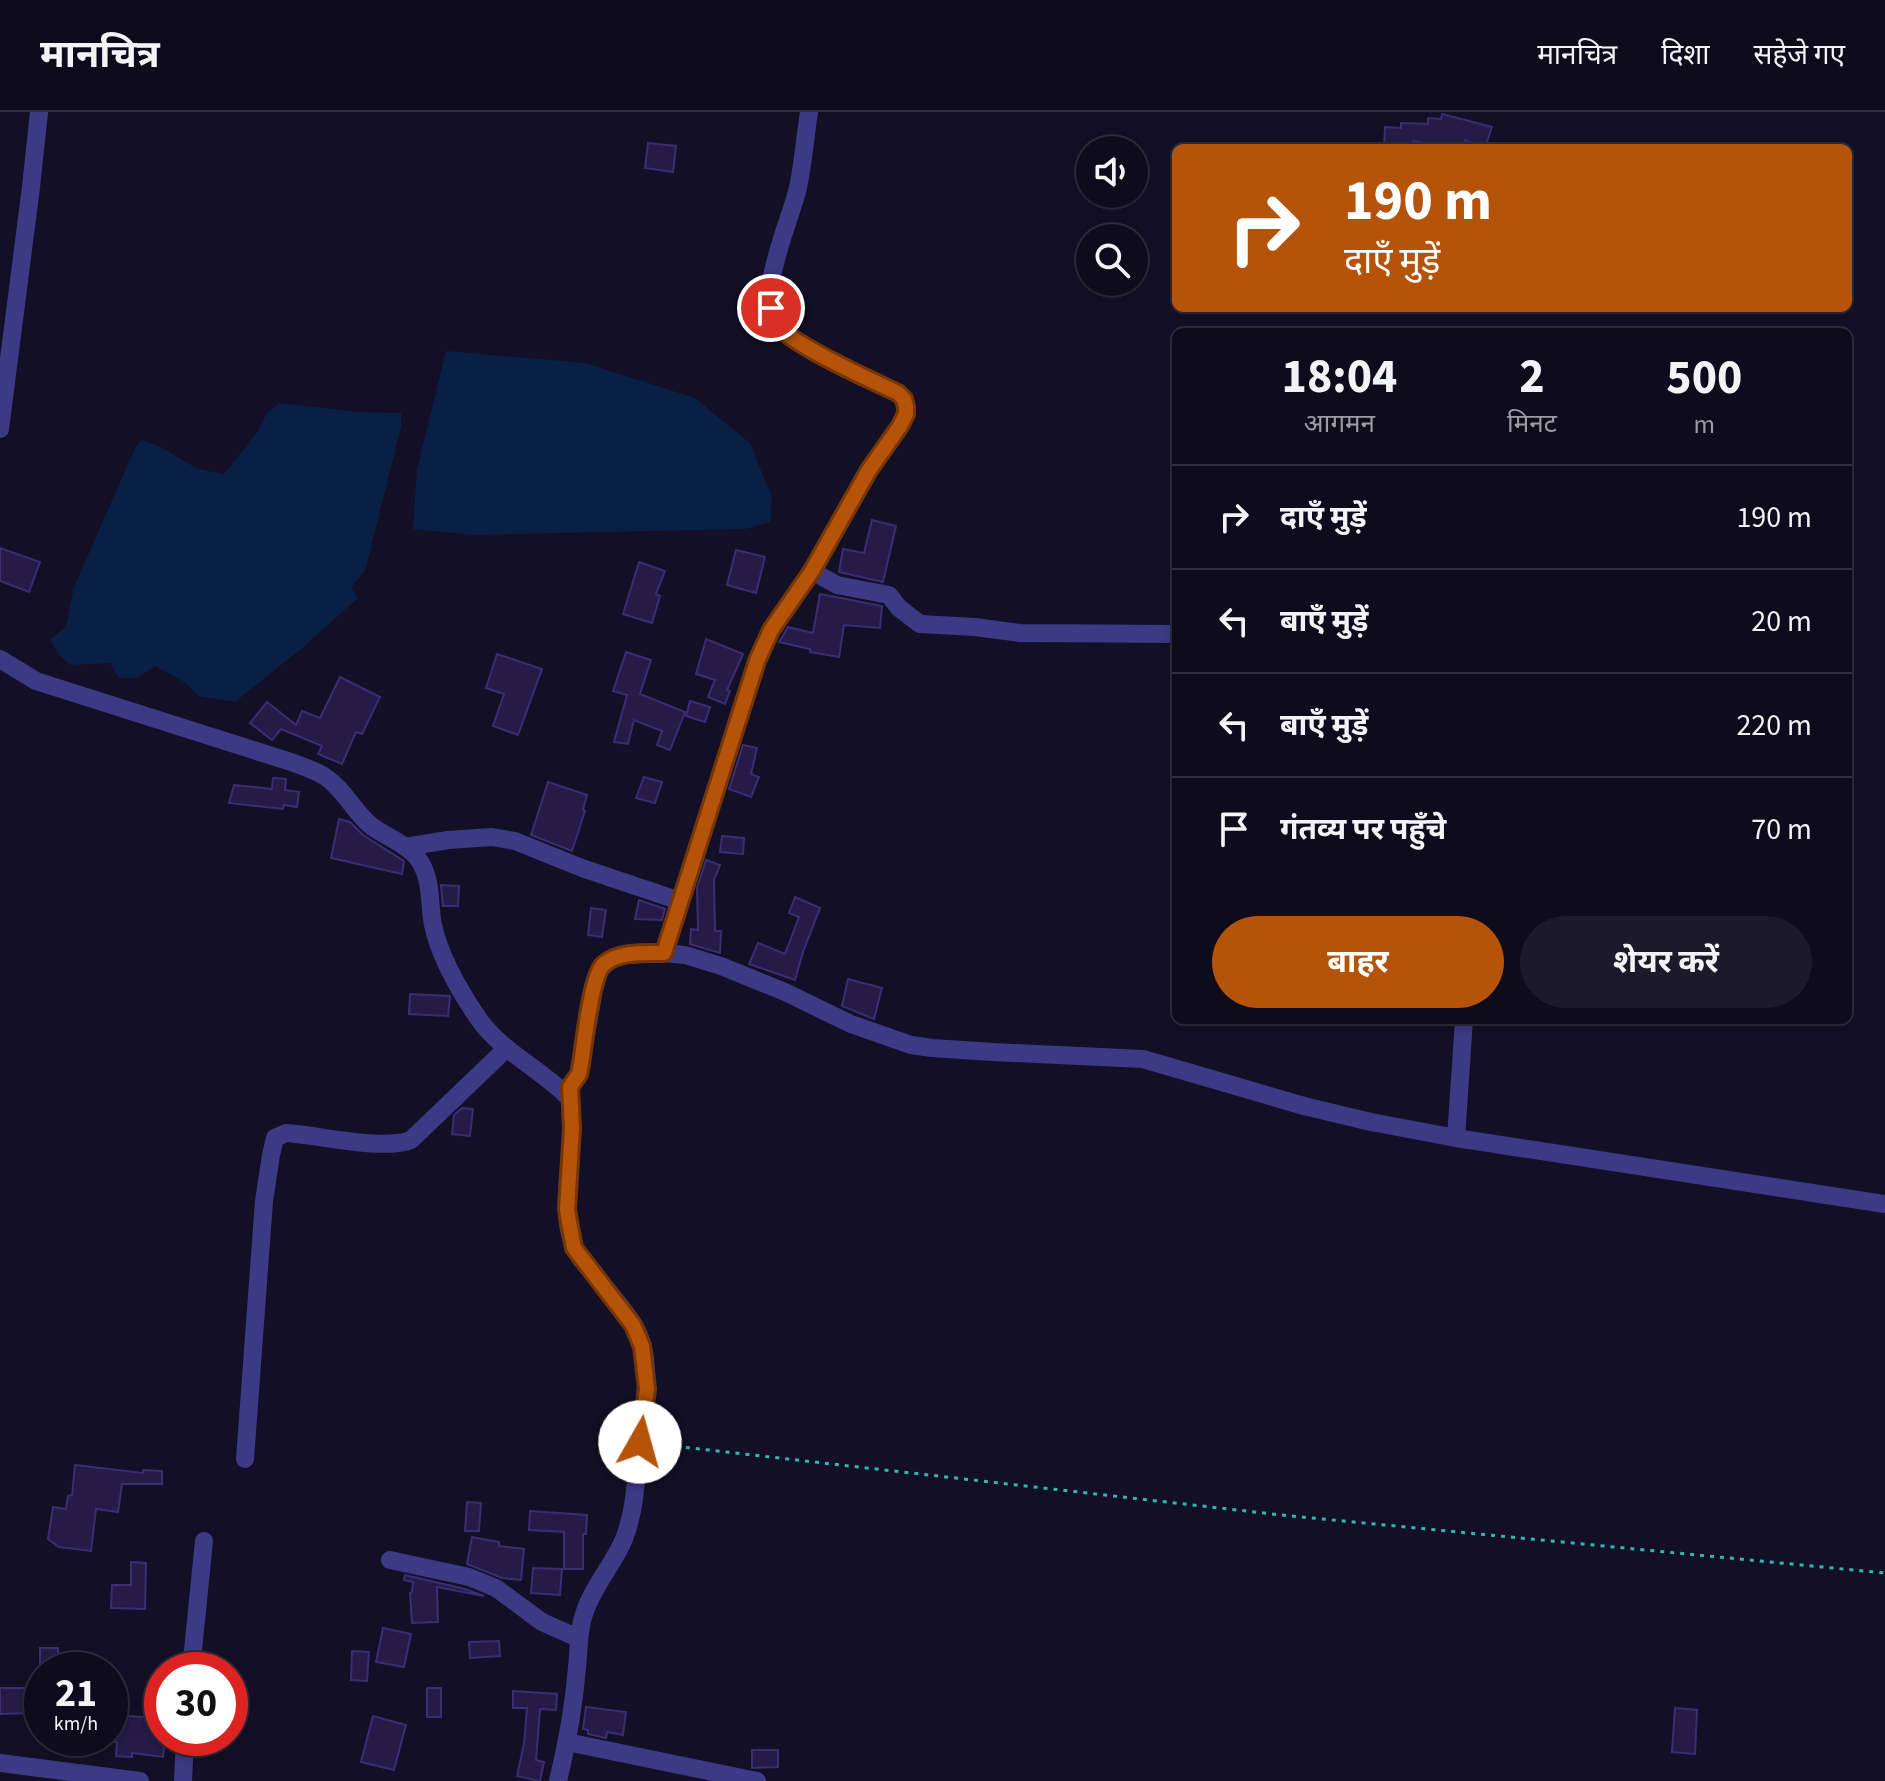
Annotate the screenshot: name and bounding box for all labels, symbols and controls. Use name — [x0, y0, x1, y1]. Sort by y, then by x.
text: मानचित्र — [40, 28, 160, 82]
text: मानचित्र — [1537, 35, 1617, 75]
text: दिशा — [1661, 35, 1710, 75]
text: सहेजे गए — [1754, 35, 1845, 75]
map controls — [1076, 136, 1148, 296]
button: sound — [1076, 136, 1148, 208]
text: 190 m — [1344, 162, 1492, 241]
icon: right — [1212, 176, 1316, 280]
button: search — [1076, 224, 1148, 296]
text: दाएँ मुड़ें — [1344, 236, 1440, 287]
pin — [737, 274, 805, 342]
icon: arrive — [749, 286, 793, 330]
text: 18:04 — [1282, 343, 1397, 411]
text: 2 — [1519, 343, 1545, 411]
text: 500 — [1666, 344, 1742, 412]
text: आगमन — [1304, 405, 1375, 442]
text: मिनट — [1507, 405, 1557, 442]
text: m — [1694, 406, 1715, 443]
icon: right — [1212, 495, 1256, 539]
text: दाएँ मुड़ें — [1280, 496, 1367, 539]
text: 190 m — [1736, 496, 1812, 539]
icon: left — [1212, 599, 1256, 643]
text: बाएँ मुड़ें — [1280, 600, 1368, 643]
text: 20 m — [1751, 600, 1812, 643]
icon: left — [1212, 703, 1256, 747]
text: बाएँ मुड़ें — [1280, 704, 1368, 747]
text: 220 m — [1736, 704, 1812, 747]
icon: arrive — [1212, 807, 1256, 851]
text: गंतव्य पर पहुँचे — [1280, 808, 1446, 851]
text: 70 m — [1751, 808, 1812, 851]
button: बाहर — [1212, 916, 1504, 1008]
button: शेयर करें — [1520, 916, 1812, 1008]
position arrow — [598, 1400, 682, 1484]
speed limit sign: 30 — [144, 1652, 248, 1756]
text: 21 — [55, 1665, 97, 1722]
text: km/h — [54, 1710, 98, 1738]

